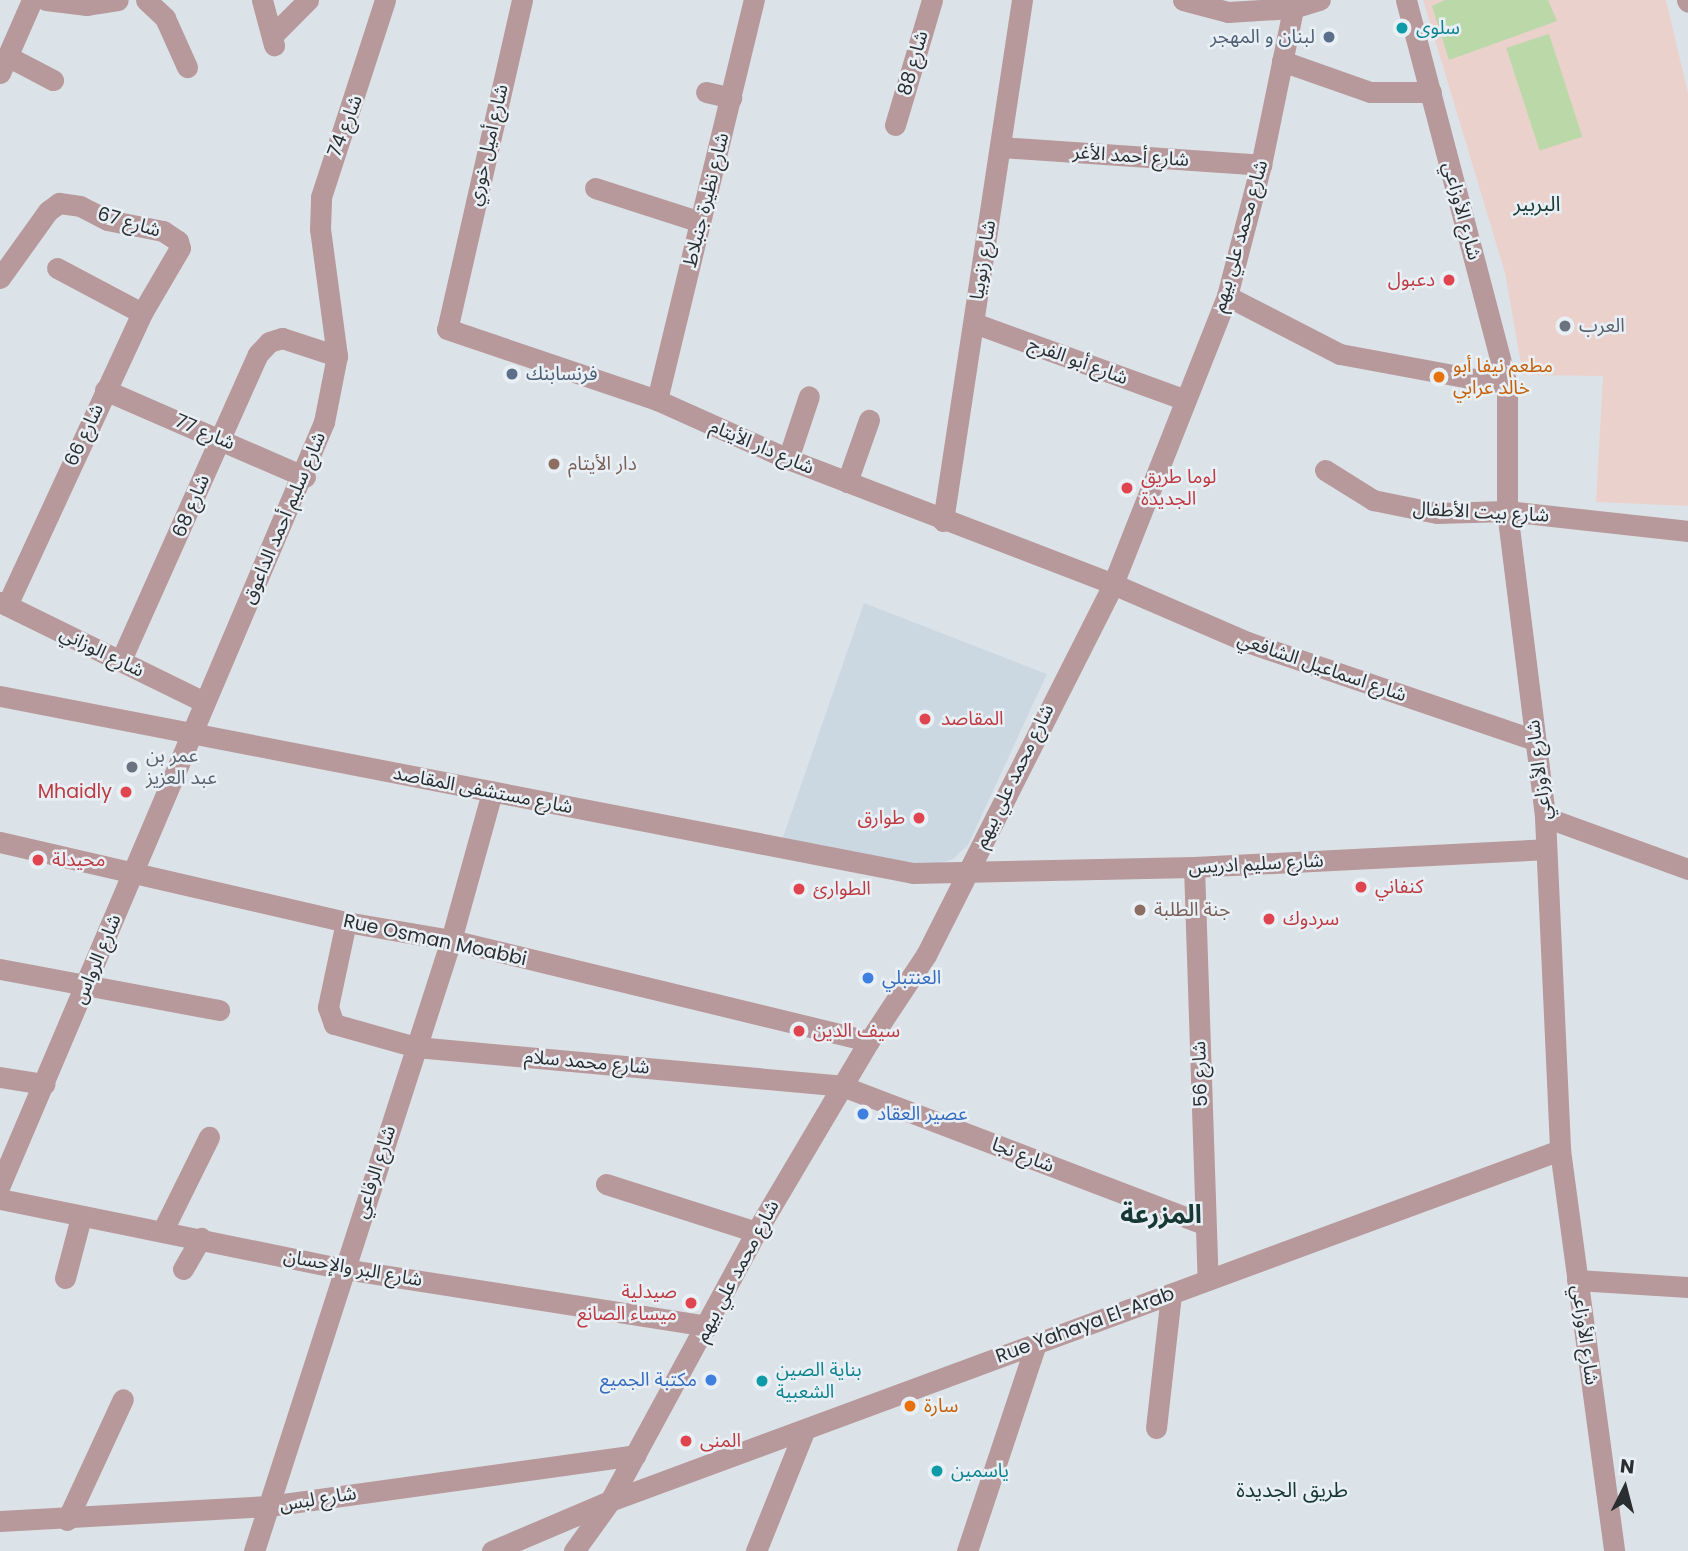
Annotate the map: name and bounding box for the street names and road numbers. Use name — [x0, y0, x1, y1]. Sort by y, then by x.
street label: شارع 88 — [893, 28, 933, 98]
street label: شارع أميل خوري — [463, 82, 513, 208]
street label: شارع 74 — [323, 92, 367, 160]
street label: شارع نظيرة جنبلاط — [678, 130, 734, 270]
street label: شارع أحمد الأغر — [1072, 141, 1190, 171]
street label: شارع محمد علي بيهم — [1207, 157, 1273, 315]
street label: شارع الأوزاعي — [1438, 159, 1486, 263]
street label: شارع 67 — [95, 202, 163, 242]
street label: شارع زنوبيا — [965, 219, 1001, 301]
street label: شارع أبو الفرج — [1025, 332, 1131, 390]
street label: شارع 66 — [60, 400, 108, 470]
street label: شارع 77 — [172, 409, 238, 455]
street label: شارع دار الأيتام — [707, 415, 817, 479]
street label: شارع سليم أحمد الداعوق — [237, 429, 331, 607]
street label: شارع 68 — [168, 471, 214, 541]
street label: شارع بيت الأطفال — [1412, 497, 1550, 527]
street label: شارع الوزاني — [56, 622, 148, 682]
street label: شارع اسماعيل الشافعي — [1235, 627, 1409, 707]
street label: شارع محمد علي بيهم — [969, 700, 1059, 852]
street label: شارع الأوزاعي — [1522, 719, 1556, 821]
street label: شارع مستشفى المقاصد — [391, 761, 575, 819]
street label: شارع سليم ادريس — [1188, 849, 1324, 879]
street label: Rue Osman Moabbi — [341, 909, 529, 971]
street label: شارع الرواس — [68, 911, 126, 1007]
street label: شارع 56 — [1187, 1041, 1213, 1107]
street label: شارع محمد سلام — [523, 1045, 651, 1079]
street label: شارع الرفاعي — [349, 1123, 401, 1221]
street label: شارع نجا — [989, 1133, 1057, 1177]
street label: شارع محمد علي بيهم — [690, 1196, 784, 1346]
street label: شارع البر والإحسان — [282, 1245, 424, 1291]
street label: Rue Yahaya El-Arab — [992, 1282, 1178, 1368]
street label: شارع الأوزاعي — [1567, 1284, 1603, 1386]
street label: شارع لبس — [278, 1482, 358, 1516]

